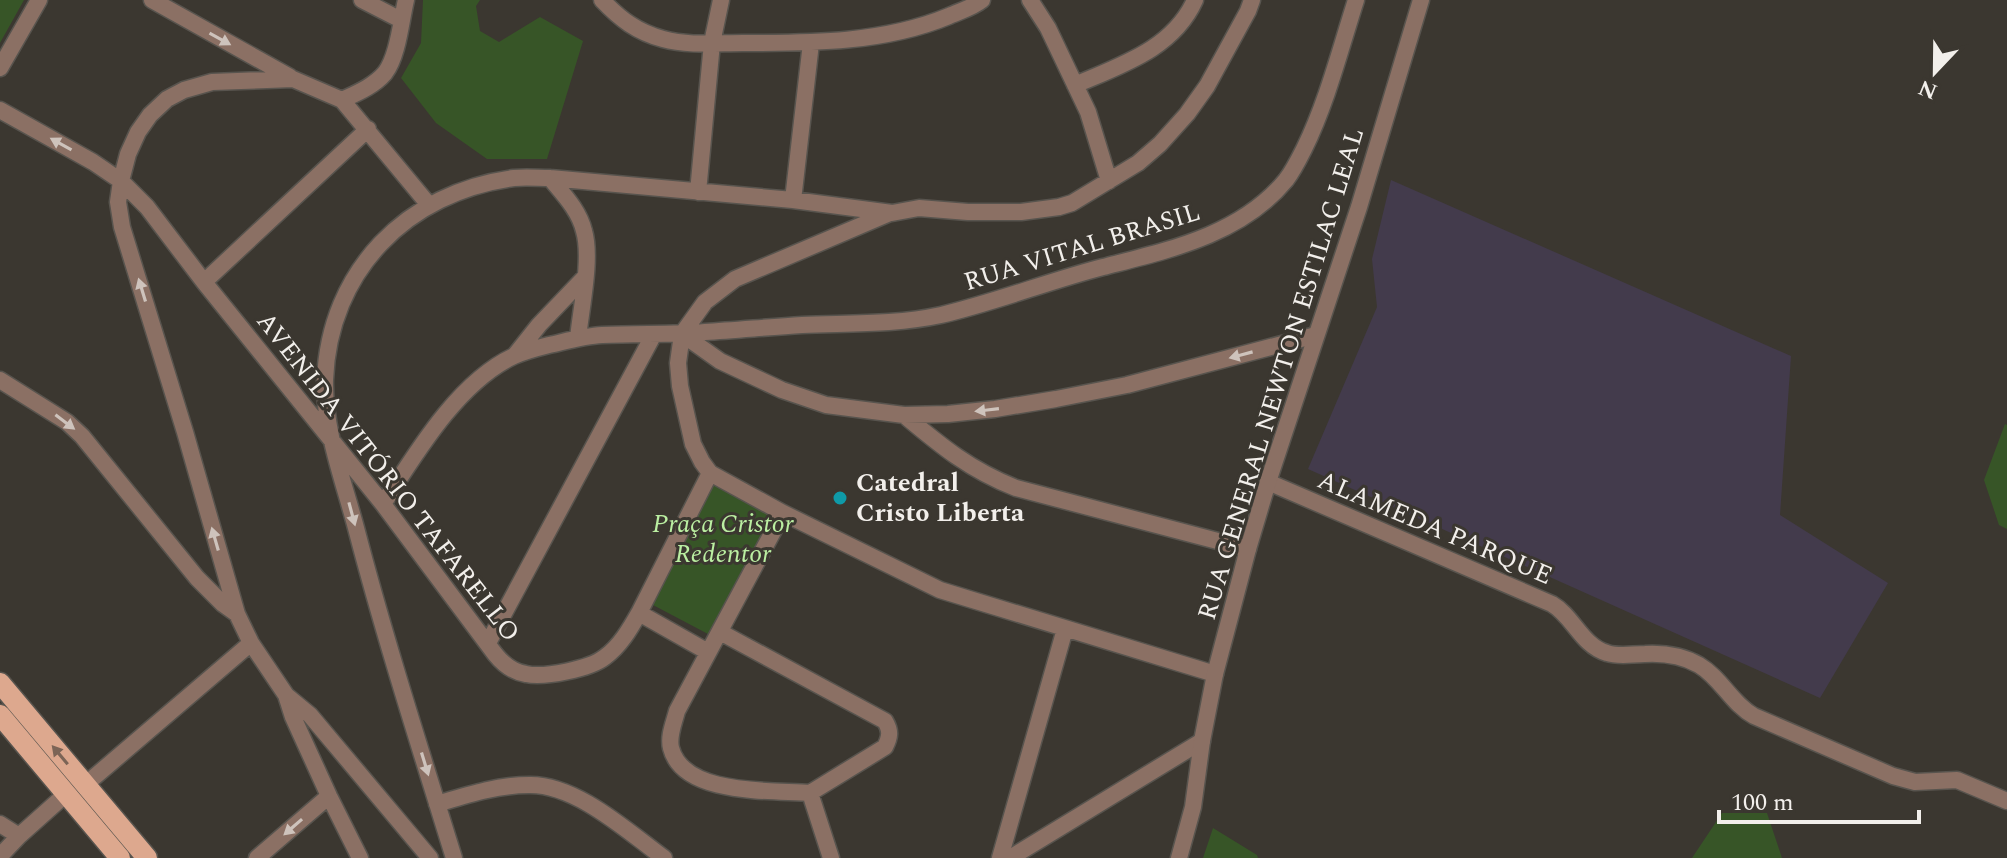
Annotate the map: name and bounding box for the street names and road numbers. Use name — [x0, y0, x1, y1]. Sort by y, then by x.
street label: RUA GENERAL NEWTON ESTILAC LEAL — [1187, 123, 1375, 625]
street label: RUA VITAL BRASIL — [959, 192, 1205, 302]
street label: AVENIDA VITÓRIO TAFARELLO — [246, 303, 530, 651]
street label: ALAMEDA PARQUE — [1311, 460, 1559, 596]

